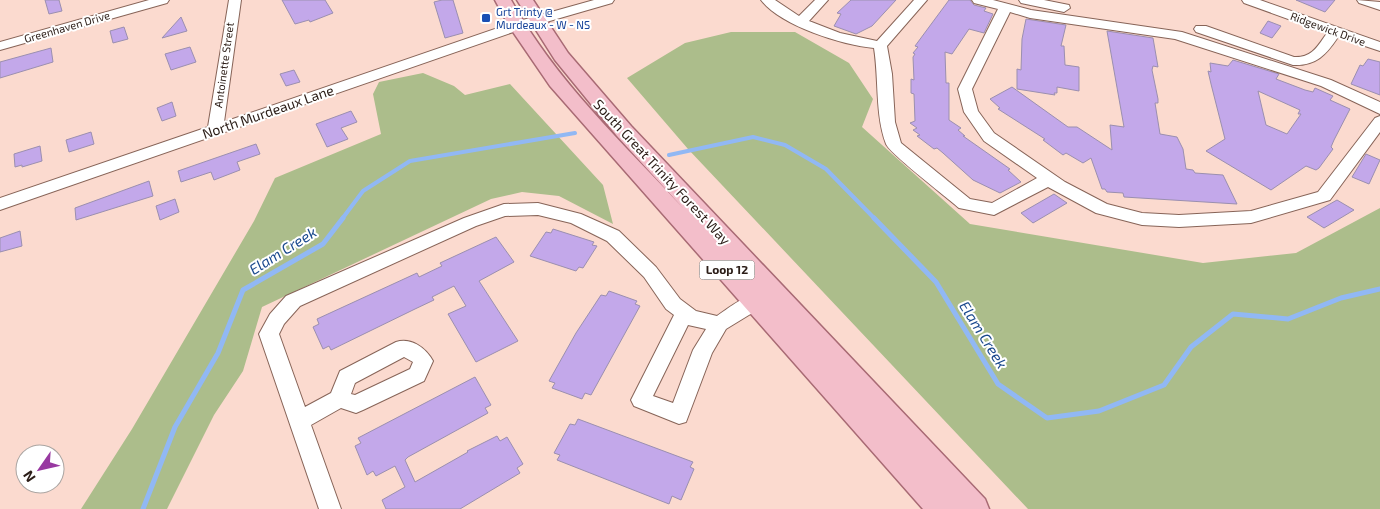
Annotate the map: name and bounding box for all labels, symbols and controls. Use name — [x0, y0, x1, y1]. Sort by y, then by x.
place label: Grt Trinty @ Murdeaux - W - NS — [496, 5, 590, 31]
street label: Greenhaven Drive — [23, 8, 111, 45]
street label: Ridgewick Drive — [1289, 9, 1368, 48]
marker: Grt Trinty @ Murdeaux - W - NS — [480, 12, 492, 24]
street label: Antoinette Street — [211, 21, 236, 108]
street label: North Murdeaux Lane — [200, 81, 336, 142]
street label: South Great Trinity Forest Way — [590, 95, 735, 248]
water label: Elam Creek — [245, 222, 320, 278]
road number: Loop 12 — [700, 260, 754, 280]
water label: Elam Creek — [956, 297, 1012, 372]
north arrow — [15, 444, 65, 494]
text: N — [19, 468, 39, 485]

